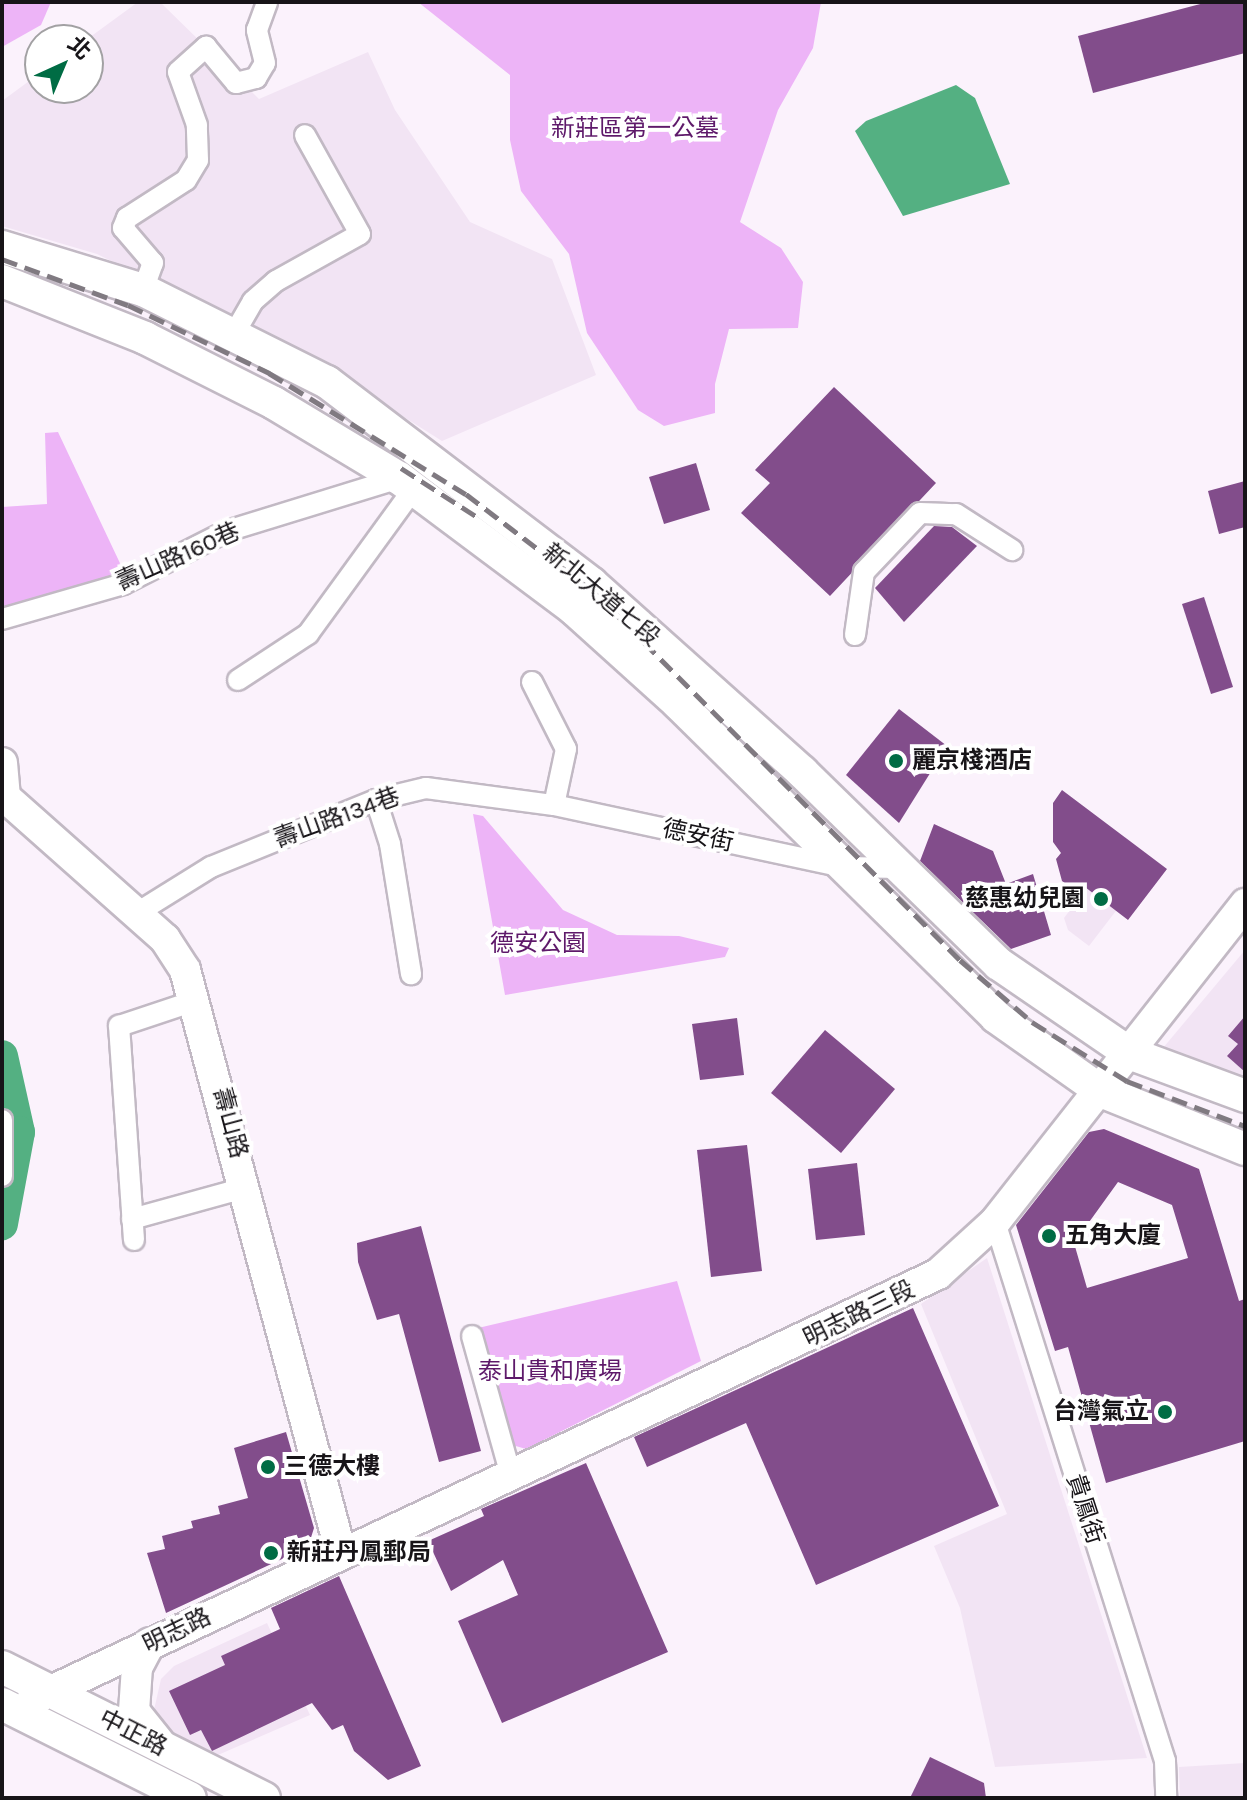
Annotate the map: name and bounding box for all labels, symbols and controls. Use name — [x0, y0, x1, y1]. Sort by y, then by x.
north arrow — [24, 24, 104, 104]
text: 北 — [62, 31, 96, 65]
park label: 新莊區第一公墓 — [551, 115, 719, 143]
street label: 壽山路160巷 — [112, 517, 244, 597]
street label: 新北大道七段 — [537, 538, 665, 652]
place label: 麗京棧酒店 — [912, 747, 1032, 775]
marker: 麗京棧酒店 — [887, 752, 905, 770]
street label: 壽山路134巷 — [270, 782, 404, 854]
street label: 德安街 — [660, 814, 736, 858]
place label: 慈惠幼兒園 — [965, 885, 1085, 913]
marker: 慈惠幼兒園 — [1092, 890, 1110, 908]
park label: 德安公園 — [490, 930, 586, 958]
street label: 壽山路 — [207, 1084, 253, 1162]
place label: 五角大廈 — [1065, 1222, 1161, 1250]
marker: 五角大廈 — [1040, 1227, 1058, 1245]
street label: 明志路三段 — [799, 1275, 919, 1353]
park label: 泰山貴和廣場 — [478, 1358, 622, 1386]
place label: 台灣氣立 — [1053, 1398, 1149, 1426]
marker: 台灣氣立 — [1156, 1403, 1174, 1421]
place label: 三德大樓 — [284, 1453, 380, 1481]
marker: 三德大樓 — [259, 1458, 277, 1476]
street label: 貴鳳街 — [1060, 1470, 1110, 1548]
place label: 新莊丹鳳郵局 — [287, 1539, 431, 1567]
marker: 新莊丹鳳郵局 — [262, 1544, 280, 1562]
street label: 明志路 — [138, 1602, 216, 1660]
street label: 中正路 — [94, 1704, 172, 1762]

